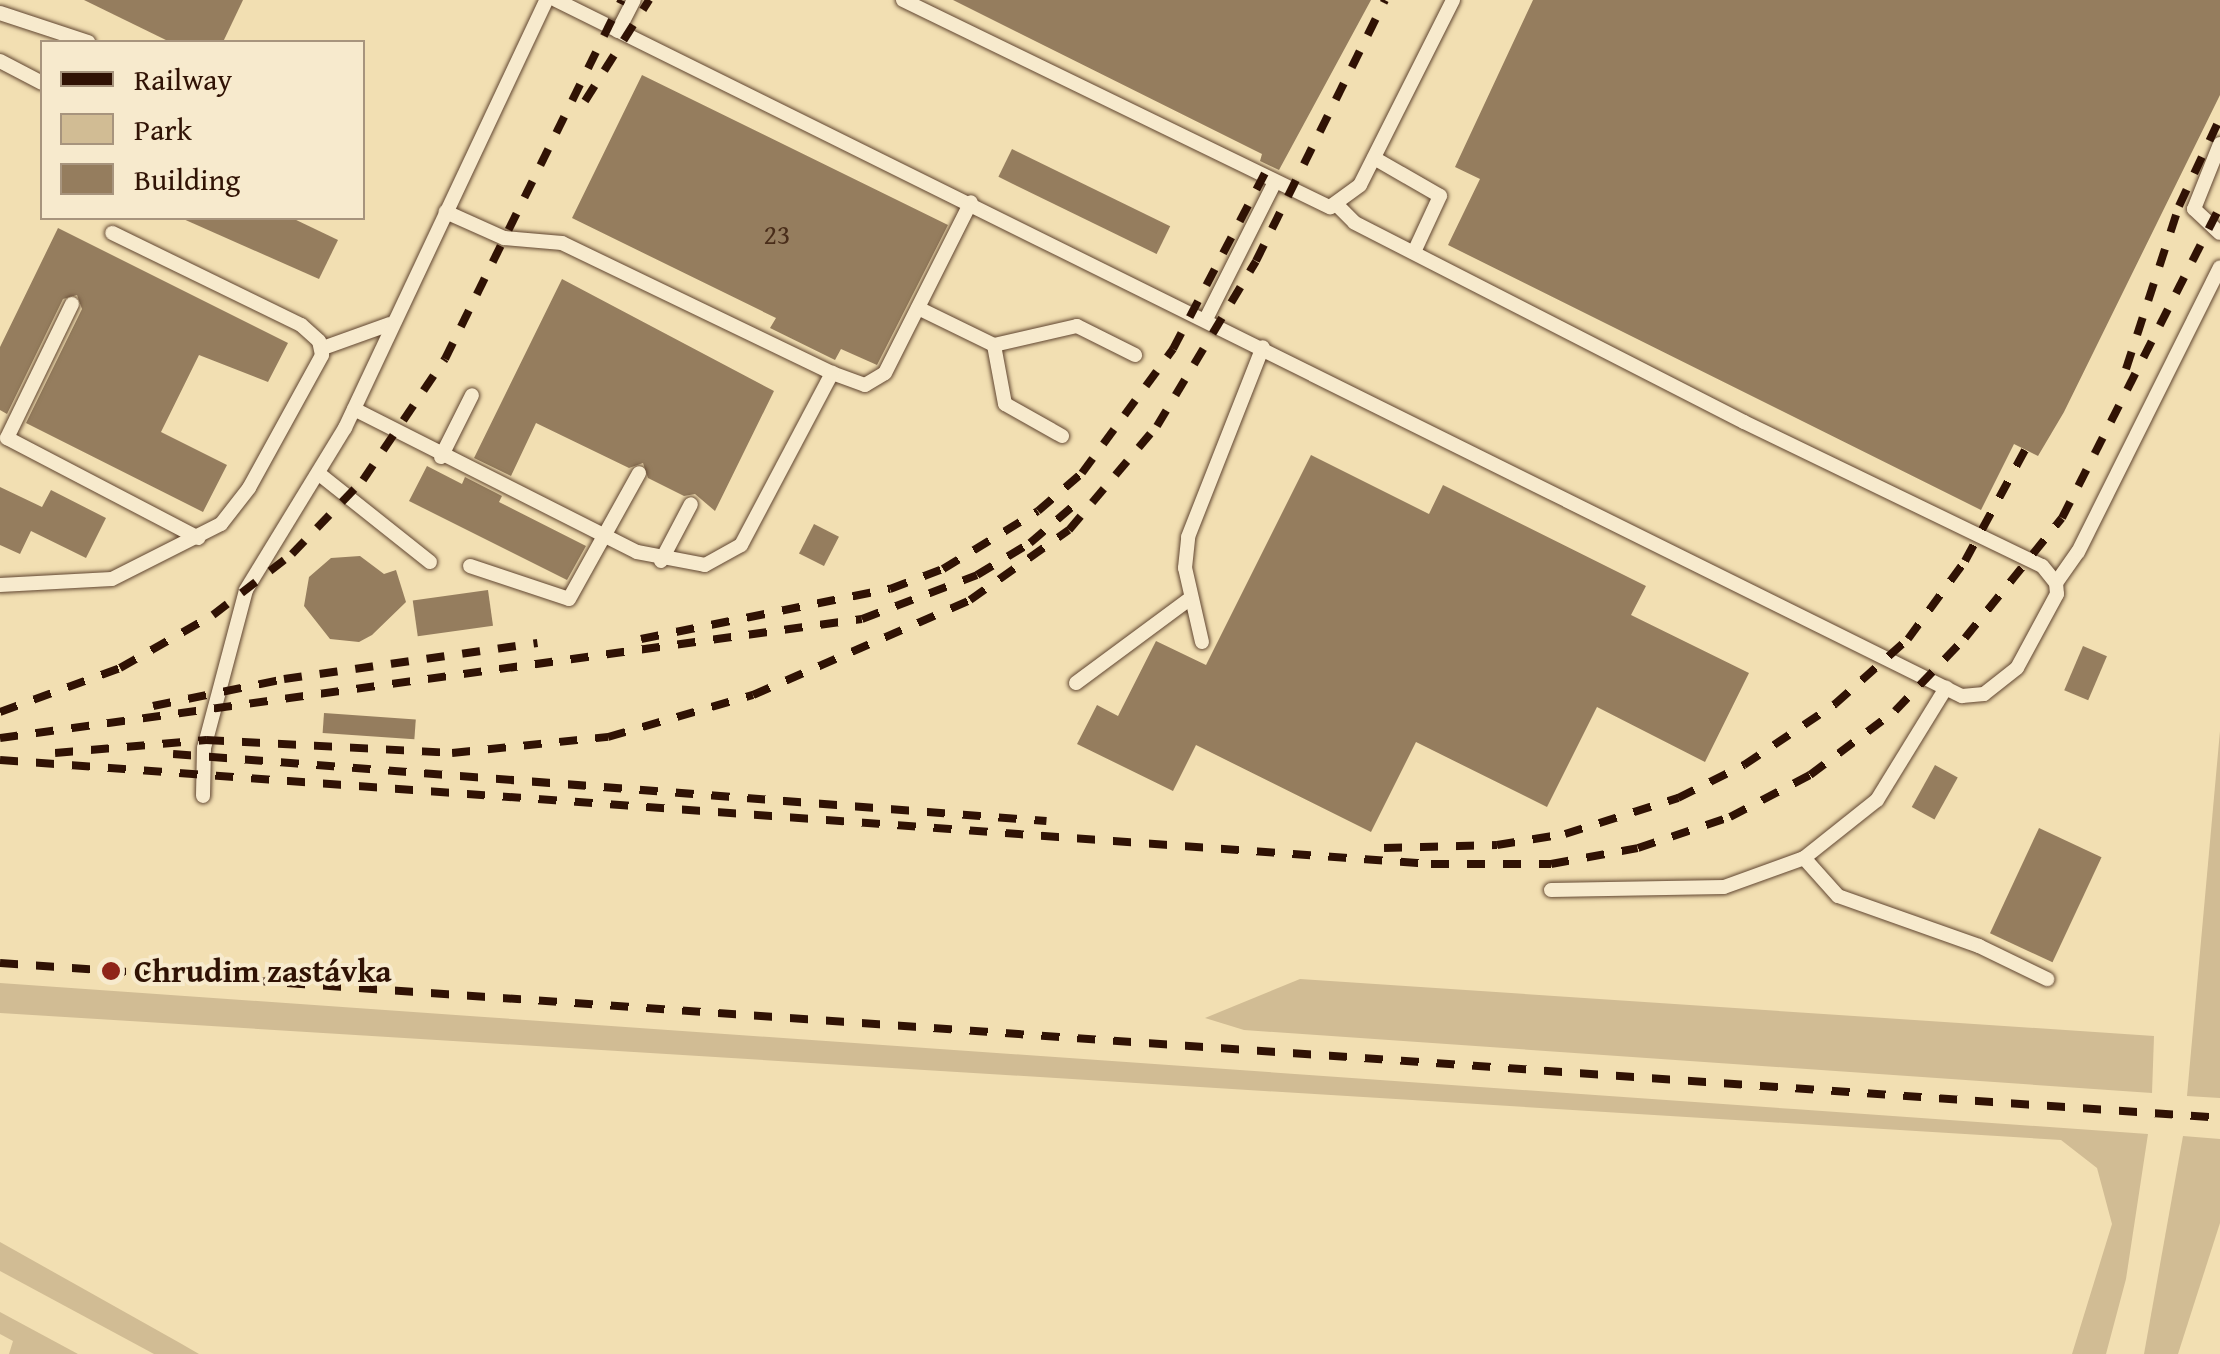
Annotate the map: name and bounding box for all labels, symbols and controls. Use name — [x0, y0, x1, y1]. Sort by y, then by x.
legend — [40, 40, 365, 220]
text: Railway — [134, 57, 232, 101]
text: Park — [134, 107, 192, 151]
text: Building — [134, 157, 240, 201]
house number: 23 — [764, 217, 790, 251]
place label: Chrudim zastávka — [134, 952, 392, 990]
marker: Chrudim zastávka — [98, 958, 124, 984]

